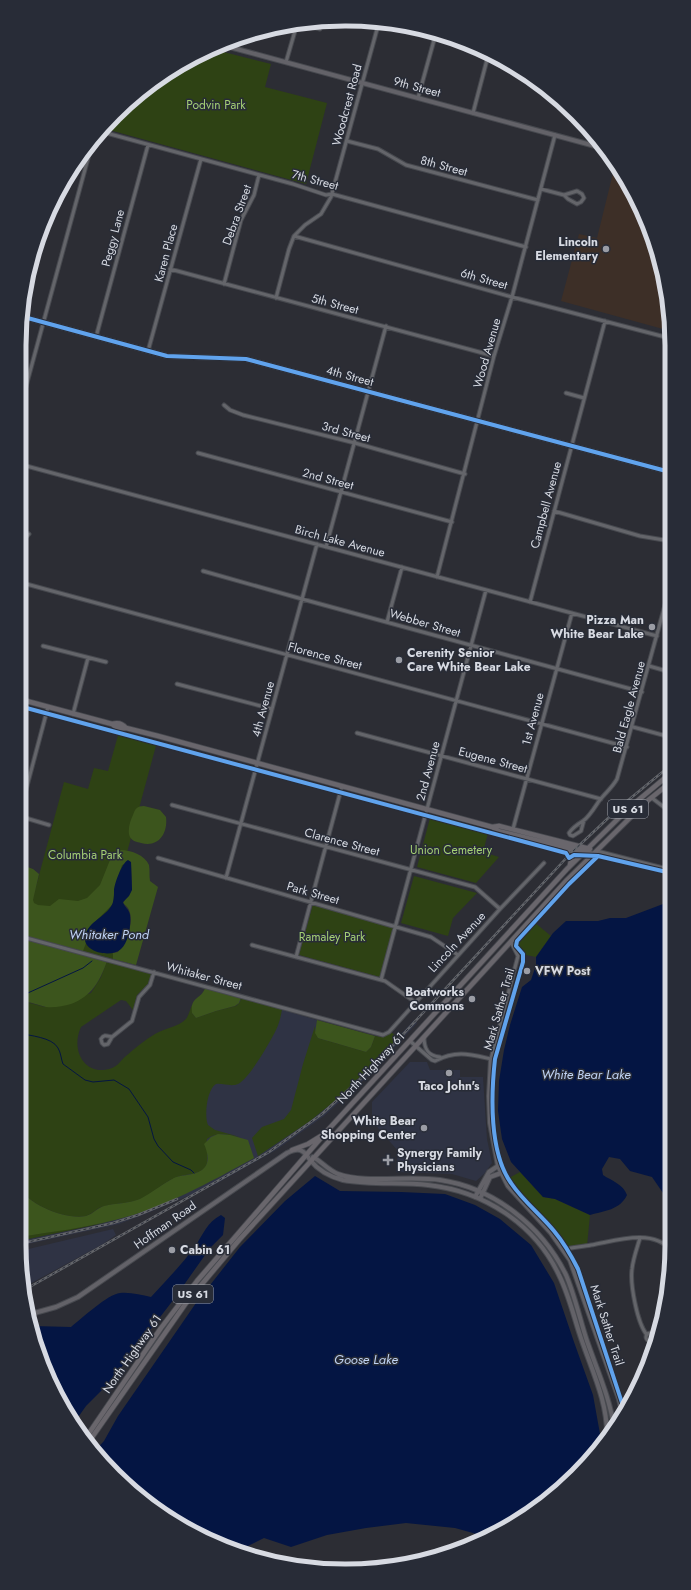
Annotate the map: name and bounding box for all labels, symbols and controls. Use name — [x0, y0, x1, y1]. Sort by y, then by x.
street label: Woodcrest Road — [327, 62, 367, 148]
street label: 9th Street — [391, 72, 443, 102]
park label: Podvin Park — [186, 96, 246, 114]
street label: 8th Street — [419, 151, 470, 181]
street label: 7th Street — [290, 165, 340, 195]
street label: Debra Street — [218, 182, 256, 248]
street label: Peggy Lane — [97, 207, 129, 269]
street label: Karen Place — [150, 222, 182, 284]
place label: Lincoln Elementary — [535, 233, 599, 265]
marker: Lincoln Elementary — [601, 244, 611, 254]
street label: 6th Street — [458, 264, 510, 294]
street label: 5th Street — [309, 289, 361, 319]
street label: Wood Avenue — [468, 316, 506, 390]
street label: 4th Street — [324, 361, 376, 391]
street label: 3rd Street — [320, 417, 372, 447]
street label: Campbell Avenue — [526, 459, 566, 551]
street label: 2nd Street — [300, 464, 356, 494]
street label: Birch Lake Avenue — [293, 520, 387, 562]
street label: Webber Street — [387, 604, 463, 642]
place label: Pizza Man White Bear Lake — [551, 611, 644, 643]
marker: Pizza Man White Bear Lake — [647, 622, 657, 632]
street label: Florence Street — [286, 637, 364, 675]
place label: Cerenity Senior Care White Bear Lake — [407, 644, 531, 676]
marker: Cerenity Senior Care White Bear Lake — [394, 655, 404, 665]
street label: Bald Eagle Avenue — [608, 659, 650, 755]
street label: 4th Avenue — [247, 679, 279, 739]
street label: 1st Avenue — [517, 691, 549, 747]
street label: 2nd Avenue — [411, 739, 445, 803]
street label: Eugene Street — [457, 742, 530, 778]
road number: US 61 — [608, 800, 648, 818]
street label: Clarence Street — [302, 823, 382, 861]
park label: Union Cemetery — [410, 841, 493, 859]
park label: Columbia Park — [48, 846, 123, 864]
street label: Park Street — [285, 877, 341, 909]
street label: Lincoln Avenue — [424, 908, 490, 976]
water label: Whitaker Pond — [69, 925, 150, 944]
park label: Ramaley Park — [299, 928, 366, 946]
street label: Whitaker Street — [164, 957, 244, 995]
place label: VFW Post — [534, 962, 591, 980]
street label: Mark Sather Trail — [479, 966, 519, 1052]
marker: VFW Post — [522, 966, 532, 976]
place label: Boatworks Commons — [405, 983, 465, 1015]
marker: Boatworks Commons — [467, 994, 477, 1004]
street label: North Highway 61 — [333, 1028, 409, 1108]
water label: White Bear Lake — [541, 1065, 631, 1084]
marker: Taco John's — [444, 1068, 454, 1078]
place label: Taco John's — [419, 1077, 480, 1095]
place label: White Bear Shopping Center — [321, 1112, 416, 1144]
marker: White Bear Shopping Center — [419, 1123, 429, 1133]
place label: Synergy Family Physicians — [397, 1144, 483, 1176]
marker: Synergy Family Physicians — [382, 1154, 394, 1166]
street label: Hoffman Road — [130, 1197, 200, 1253]
place label: Cabin 61 — [180, 1241, 230, 1259]
marker: Cabin 61 — [167, 1245, 177, 1255]
street label: Mark Sather Trail — [585, 1282, 629, 1368]
road number: US 61 — [173, 1285, 213, 1303]
street label: North Highway 61 — [98, 1311, 166, 1397]
water label: Goose Lake — [334, 1350, 398, 1369]

